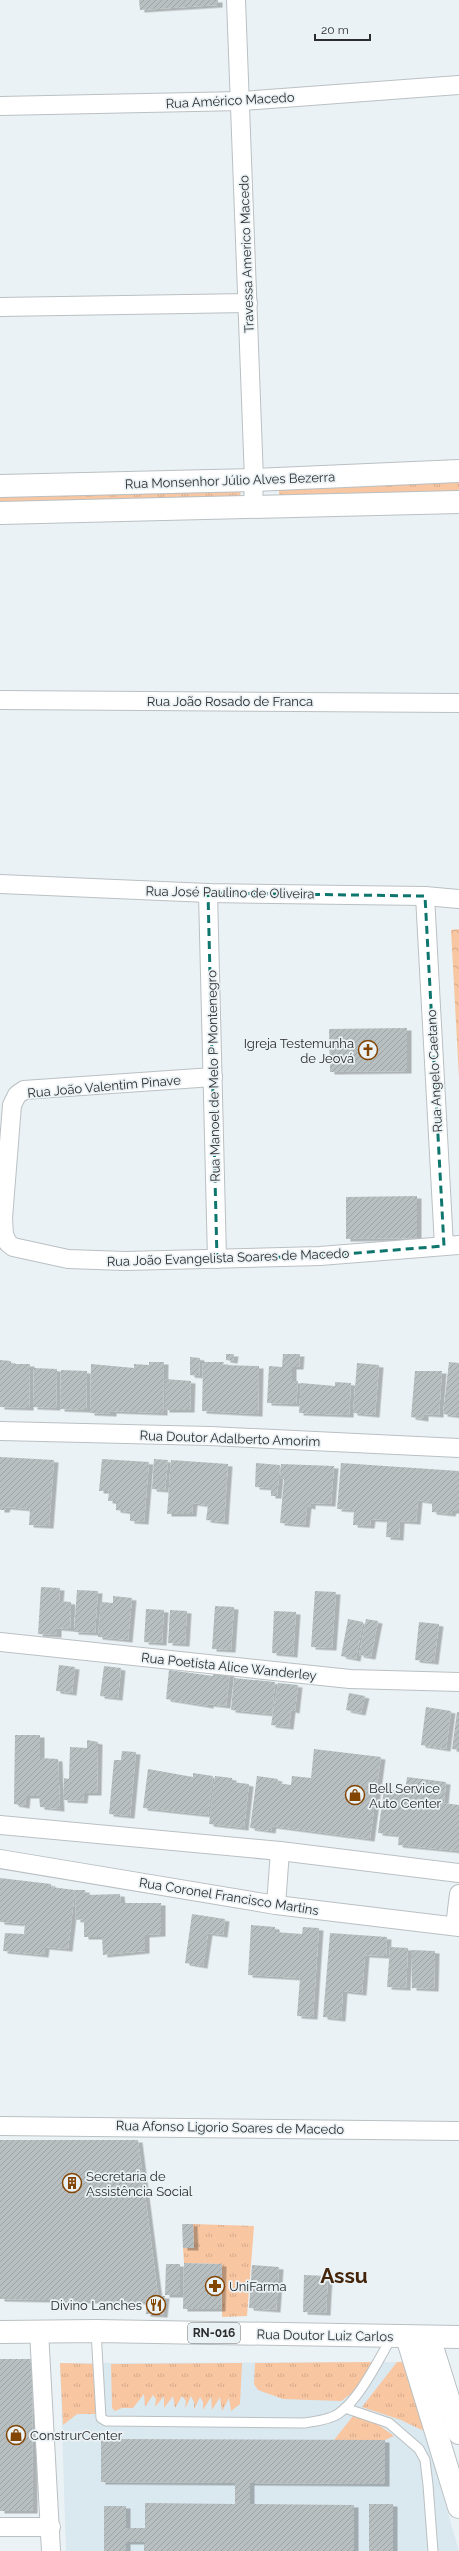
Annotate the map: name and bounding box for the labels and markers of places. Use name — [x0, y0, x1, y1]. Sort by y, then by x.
place label: Igreja Testemunha de Jeová — [244, 1036, 354, 1066]
church icon: Igreja Testemunha de Jeová — [357, 1039, 379, 1061]
place label: Bell Service Auto Center — [369, 1781, 442, 1811]
shop icon: Bell Service Auto Center — [344, 1784, 366, 1806]
place label: Secretaria de Assistência Social — [86, 2169, 193, 2199]
building icon: Secretaria de Assistência Social — [61, 2172, 83, 2194]
pharmacy icon: UniFarma — [204, 2275, 226, 2297]
place label: UniFarma — [229, 2279, 287, 2294]
restaurant icon: Divino Lanches — [145, 2294, 167, 2316]
place label: Divino Lanches — [51, 2298, 142, 2313]
shop icon: ConstrurCenter — [5, 2424, 27, 2446]
place label: ConstrurCenter — [30, 2428, 123, 2443]

